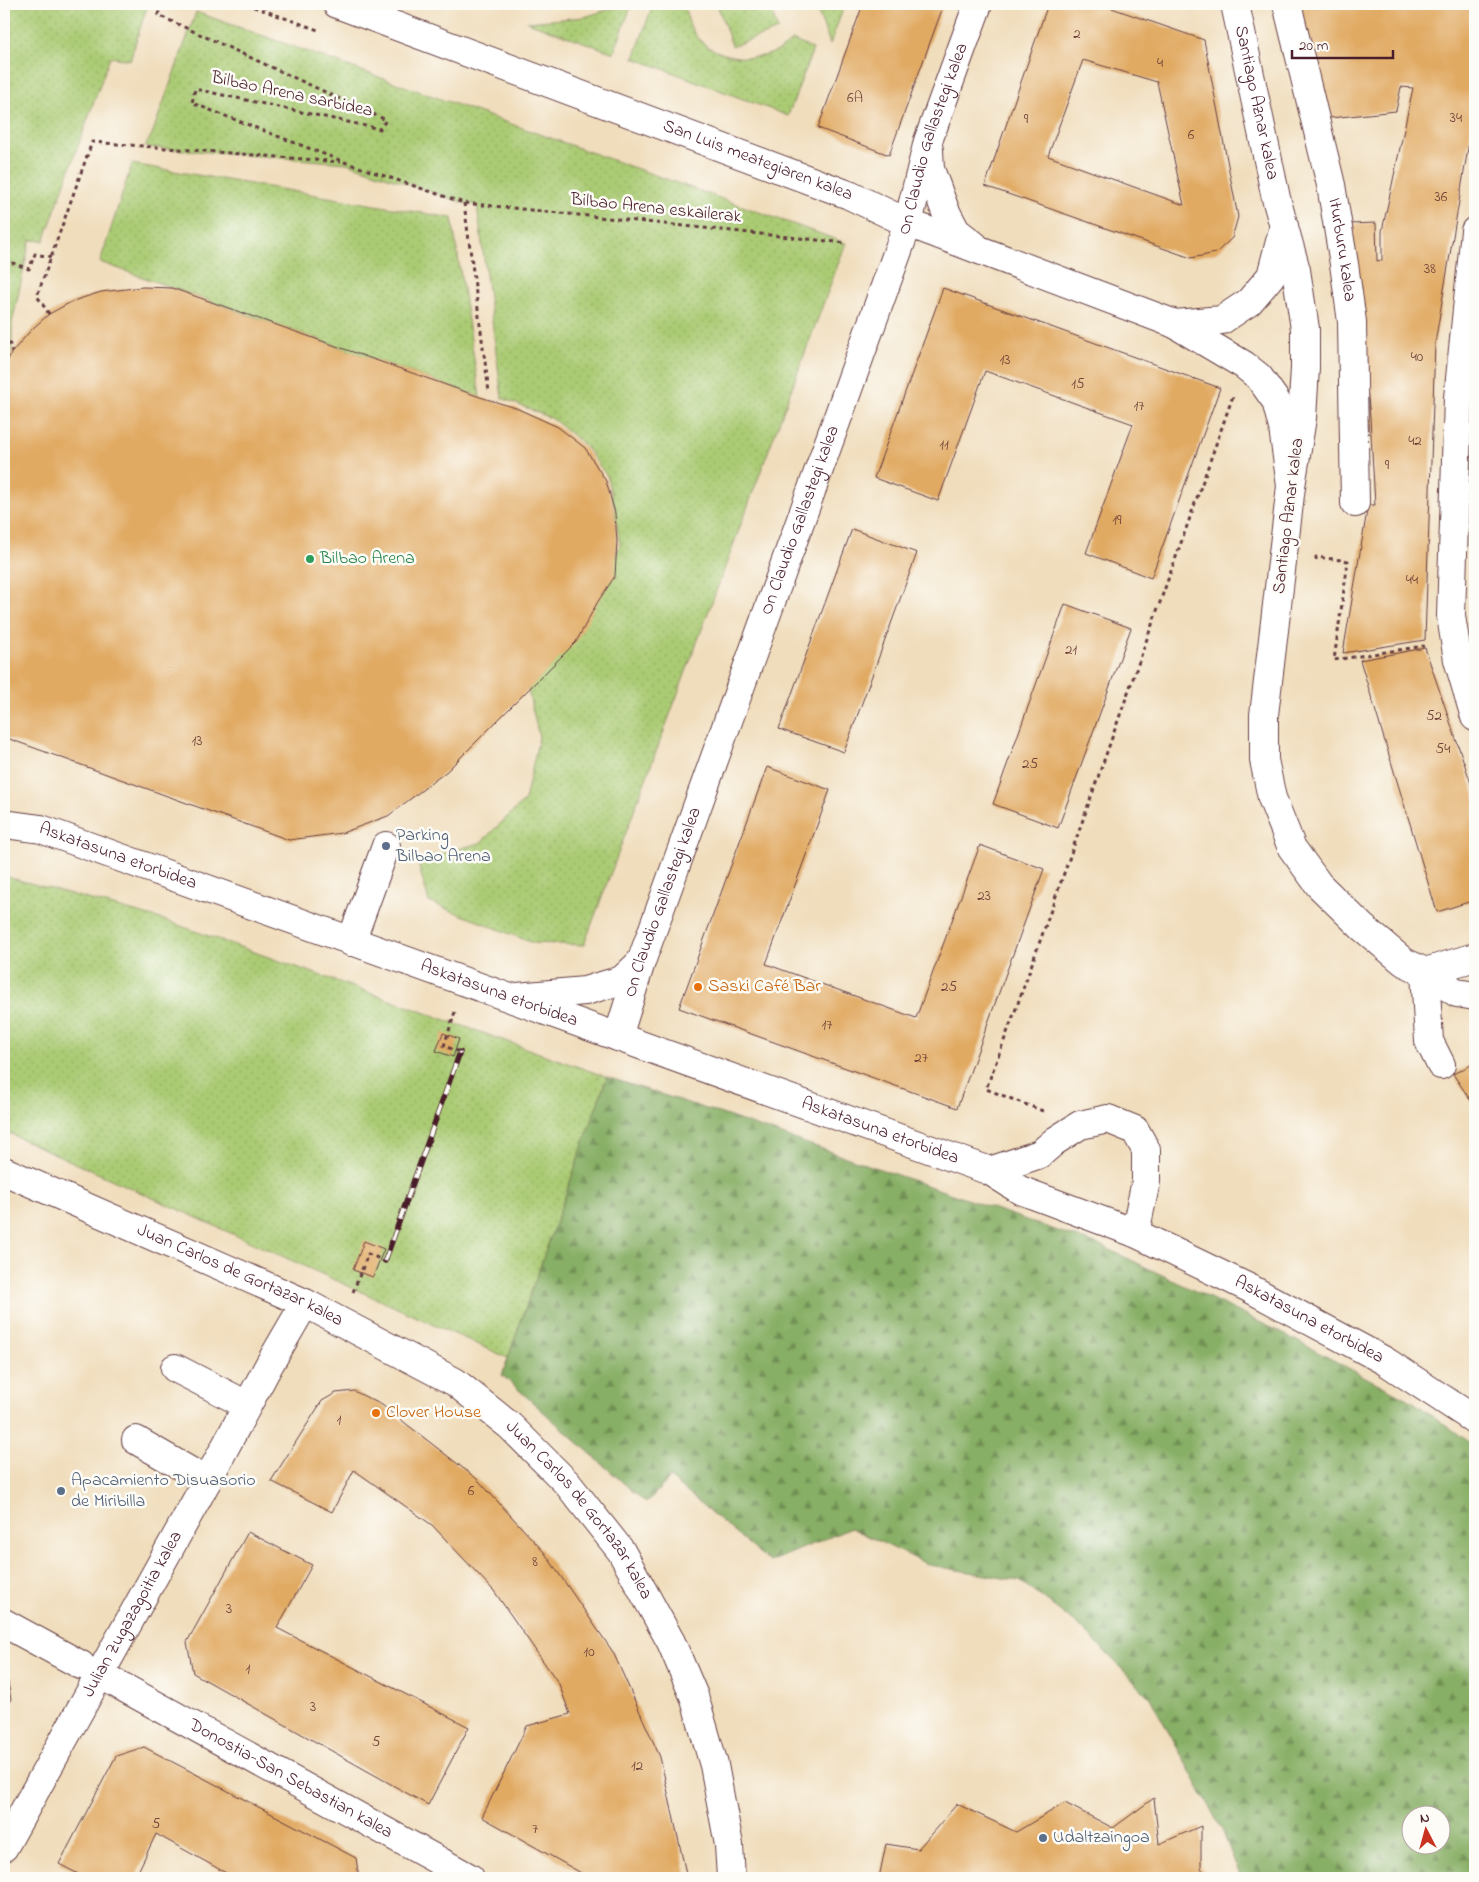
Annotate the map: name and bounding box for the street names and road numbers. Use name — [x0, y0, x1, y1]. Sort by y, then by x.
street label: Santiago Aznar kalea — [1227, 23, 1285, 182]
street label: On Claudio Gallastegi kalea — [892, 39, 976, 239]
street label: Bilbao Arena sarbidea — [208, 65, 375, 125]
street label: San Luis meategiaren kalea — [659, 114, 856, 208]
street label: Bilbao Arena eskailerak — [568, 187, 743, 231]
street label: Iturburu kalea — [1320, 196, 1362, 303]
street label: On Claudio Gallastegi kalea — [754, 422, 847, 619]
street label: Santiago Aznar kalea — [1267, 437, 1312, 596]
street label: On Claudio Gallastegi kalea — [618, 804, 709, 1001]
street label: Askatasuna etorbidea — [35, 816, 200, 897]
street label: Askatasuna etorbidea — [416, 954, 581, 1034]
street label: Askatasuna etorbidea — [797, 1091, 962, 1172]
street label: Juan Carlos de Gortazar kalea — [132, 1218, 348, 1334]
street label: Askatasuna etorbidea — [1230, 1270, 1388, 1371]
street label: Juan Carlos de Gortazar kalea — [499, 1415, 658, 1605]
street label: Julian Zugazagoitia kalea — [76, 1526, 190, 1702]
street label: Donostia-San Sebastian kalea — [183, 1712, 397, 1846]

